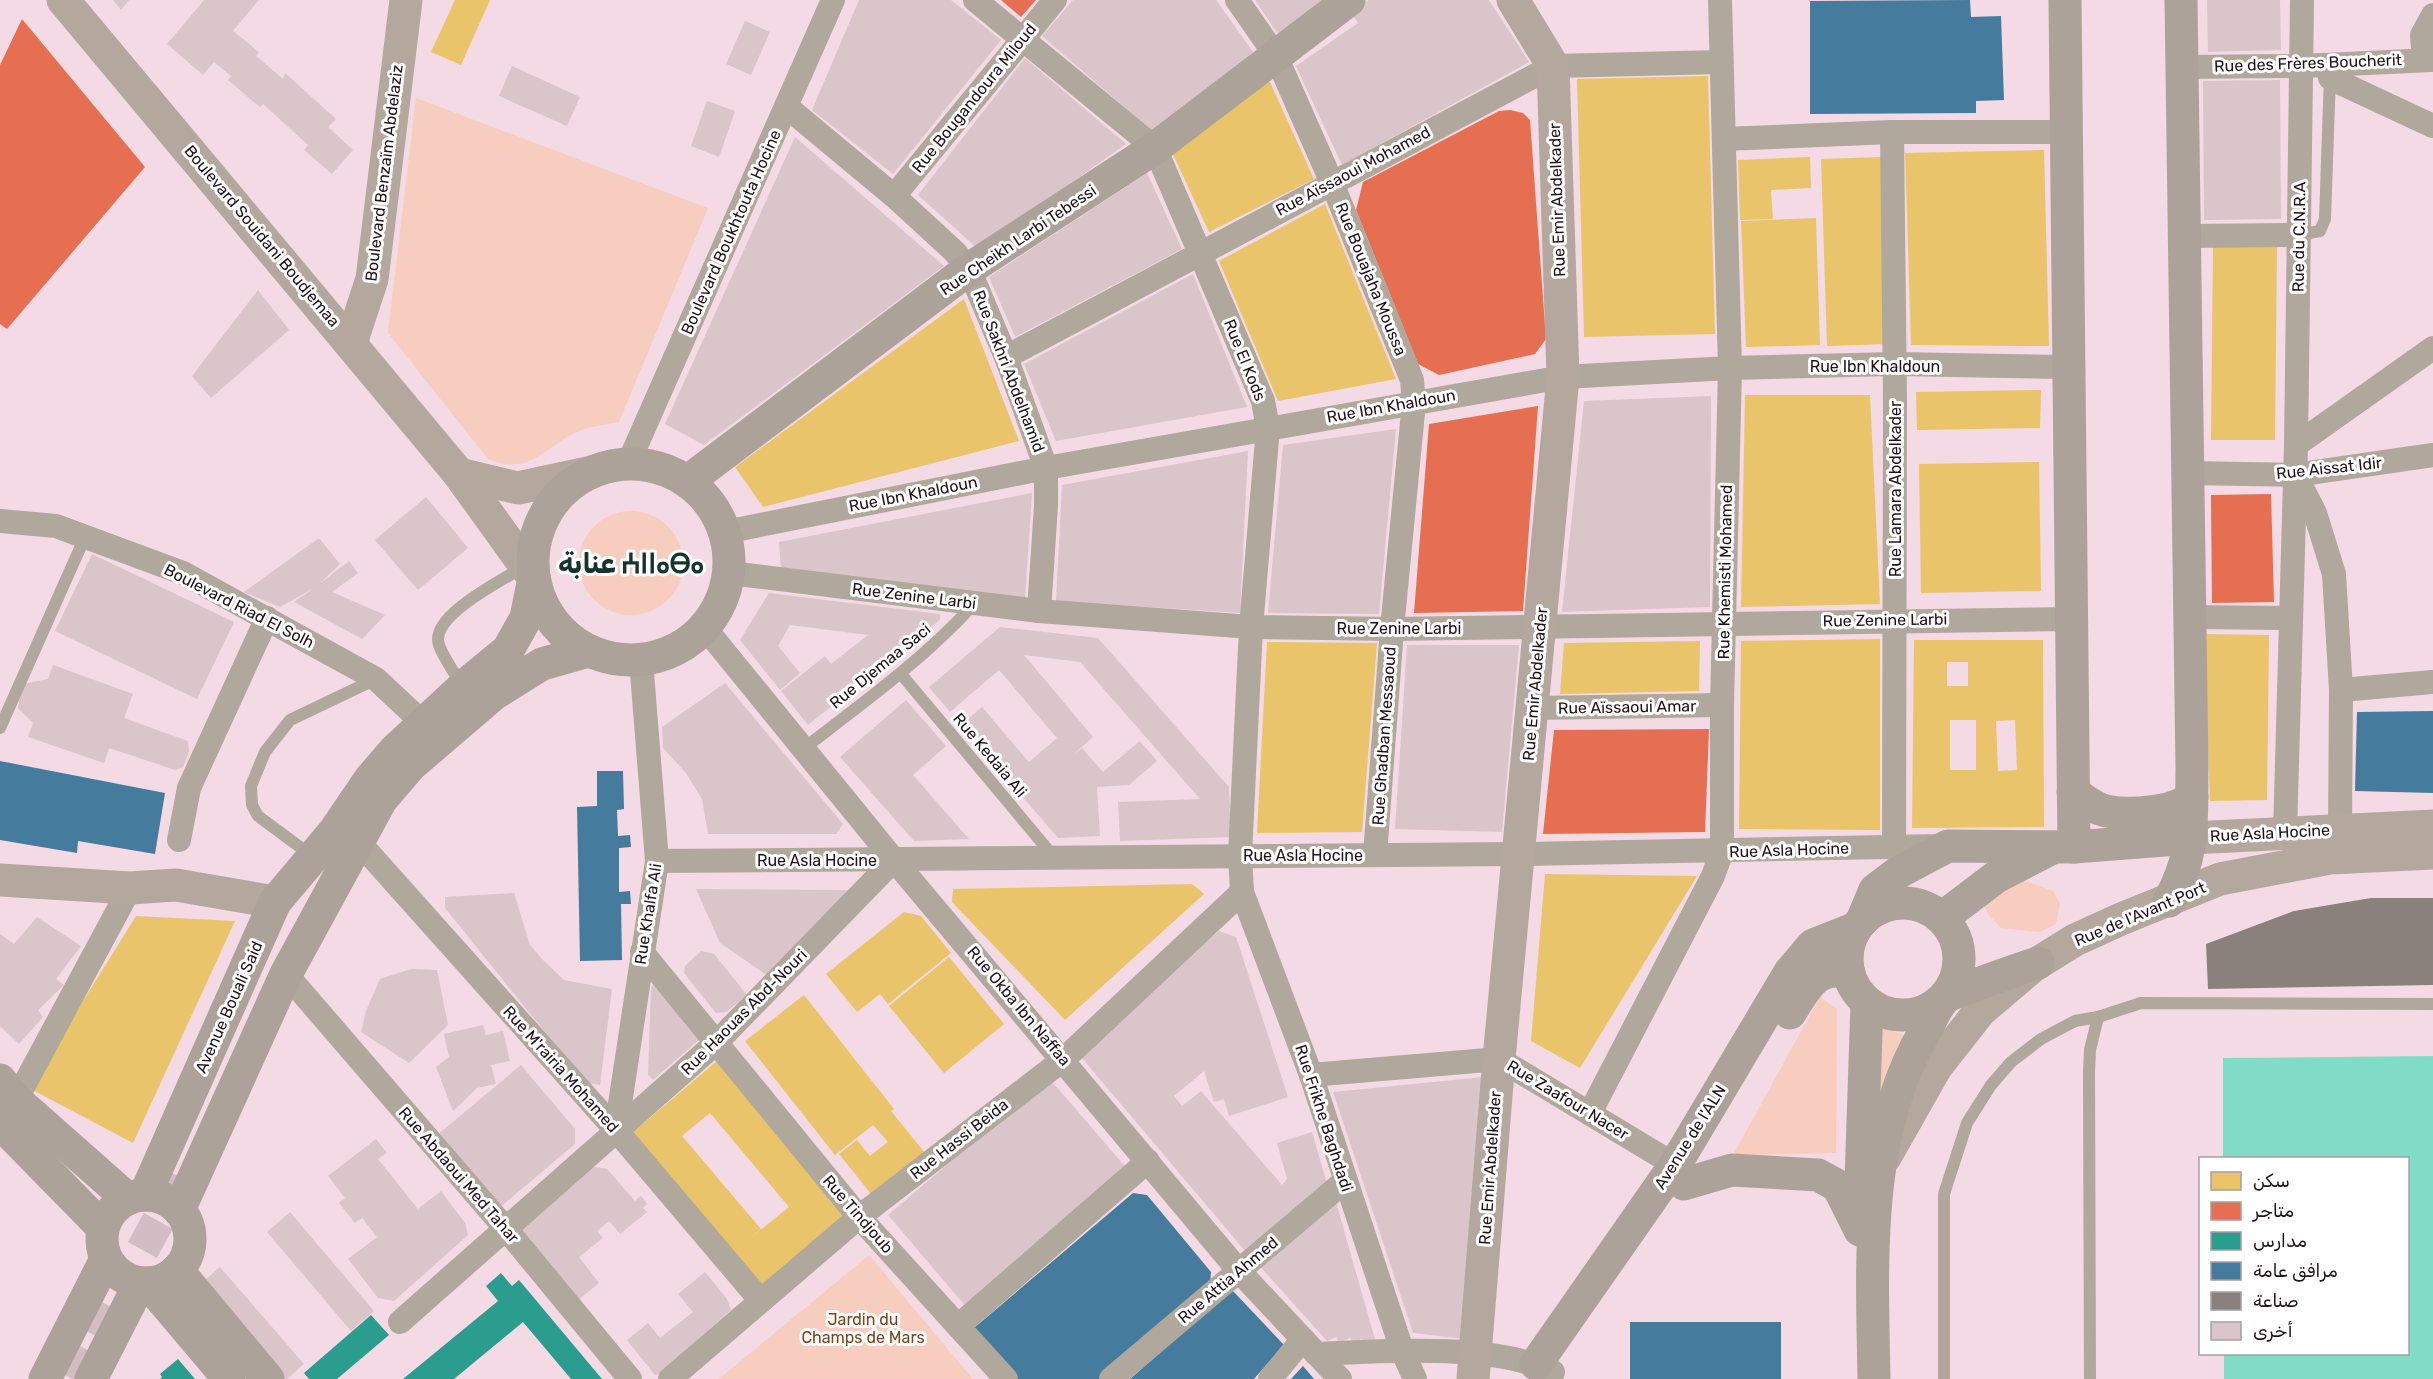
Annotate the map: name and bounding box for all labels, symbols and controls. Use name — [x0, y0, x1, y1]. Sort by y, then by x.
street label: Rue Bougandoura Miloud — [908, 20, 1040, 176]
street label: Rue des Frères Boucherit — [2214, 50, 2402, 76]
street label: Boulevard Benzaïm Abdelaziz — [361, 63, 407, 283]
street label: Rue Aïssaoui Mohamed — [1273, 122, 1433, 220]
street label: Rue Emir Abdelkader — [1545, 123, 1569, 277]
street label: Boulevard Boukhtouta Hocine — [677, 127, 785, 337]
street label: Boulevard Souidani Boudjemaa — [180, 141, 344, 331]
street label: Rue Cheikh Larbi Tebessi — [936, 181, 1100, 299]
street label: Rue du C.N.R.A — [2289, 181, 2309, 292]
street label: Rue Bouajaha Moussa — [1332, 200, 1410, 358]
street label: Rue Sakhri Abdelhamid — [969, 287, 1049, 455]
street label: Rue El Kods — [1220, 316, 1270, 404]
street label: Rue Ibn Khaldoun — [1810, 357, 1940, 376]
street label: Rue Ibn Khaldoun — [1325, 385, 1457, 427]
street label: Rue Lamara Abdelkader — [1886, 401, 1905, 577]
street label: Rue Aissat Idir — [2275, 453, 2383, 483]
street label: Rue Ibn Khaldoun — [847, 472, 979, 516]
street label: Rue Khemisti Mohamed — [1714, 484, 1736, 660]
district label: عنابة ⵄⵏⵏⴰⴱⴰ — [558, 547, 704, 580]
street label: Boulevard Riad El Solh — [161, 560, 317, 652]
street label: Rue Zenine Larbi — [851, 579, 977, 613]
street label: Rue Emir Abdelkader — [1519, 606, 1551, 762]
street label: Rue Zenine Larbi — [1822, 609, 1948, 631]
street label: Rue Djemaa Saci — [826, 619, 934, 713]
street label: Rue Zenine Larbi — [1337, 619, 1461, 638]
street label: Rue Ghadban Messaoud — [1368, 646, 1400, 826]
street label: Rue Aïssaoui Amar — [1558, 696, 1696, 718]
street label: Rue Kedaia Ali — [949, 709, 1031, 801]
street label: Rue Asla Hocine — [2210, 820, 2330, 846]
street label: Rue Asla Hocine — [1729, 838, 1849, 862]
street label: Rue Asla Hocine — [1243, 846, 1363, 865]
street label: Rue Asla Hocine — [757, 851, 877, 870]
street label: Rue Khalfa Ali — [631, 862, 665, 966]
street label: Rue de l'Avant Port — [2072, 878, 2208, 950]
street label: Avenue Bouali Said — [191, 938, 267, 1076]
street label: Rue Okba Ibn Naffaa — [963, 942, 1075, 1070]
street label: Rue Haouas Abd-Nouri — [677, 945, 811, 1079]
street label: Rue M'rairia Mohamed — [499, 1002, 623, 1136]
street label: Rue Frikhe Baghdadi — [1291, 1042, 1357, 1194]
street label: Rue Zaafour Nacer — [1504, 1056, 1632, 1144]
street label: Avenue de l'ALN — [1650, 1081, 1730, 1193]
street label: Rue Emir Abdelkader — [1475, 1090, 1505, 1246]
street label: Rue Hassi Beida — [906, 1095, 1012, 1183]
street label: Rue Abdaoui Med Tahar — [395, 1103, 523, 1247]
legend — [2199, 1157, 2409, 1355]
text: سكن — [2253, 1170, 2290, 1192]
street label: Rue Tindjoub — [819, 1171, 897, 1257]
text: متاجر — [2252, 1200, 2294, 1222]
text: مدارس — [2253, 1230, 2307, 1252]
street label: Rue Attia Ahmed — [1174, 1233, 1282, 1327]
text: مرافق عامة — [2253, 1260, 2338, 1282]
text: صناعة — [2253, 1290, 2299, 1312]
park label: Jardin du Champs de Mars — [801, 1310, 925, 1347]
text: أخرى — [2253, 1320, 2293, 1342]

